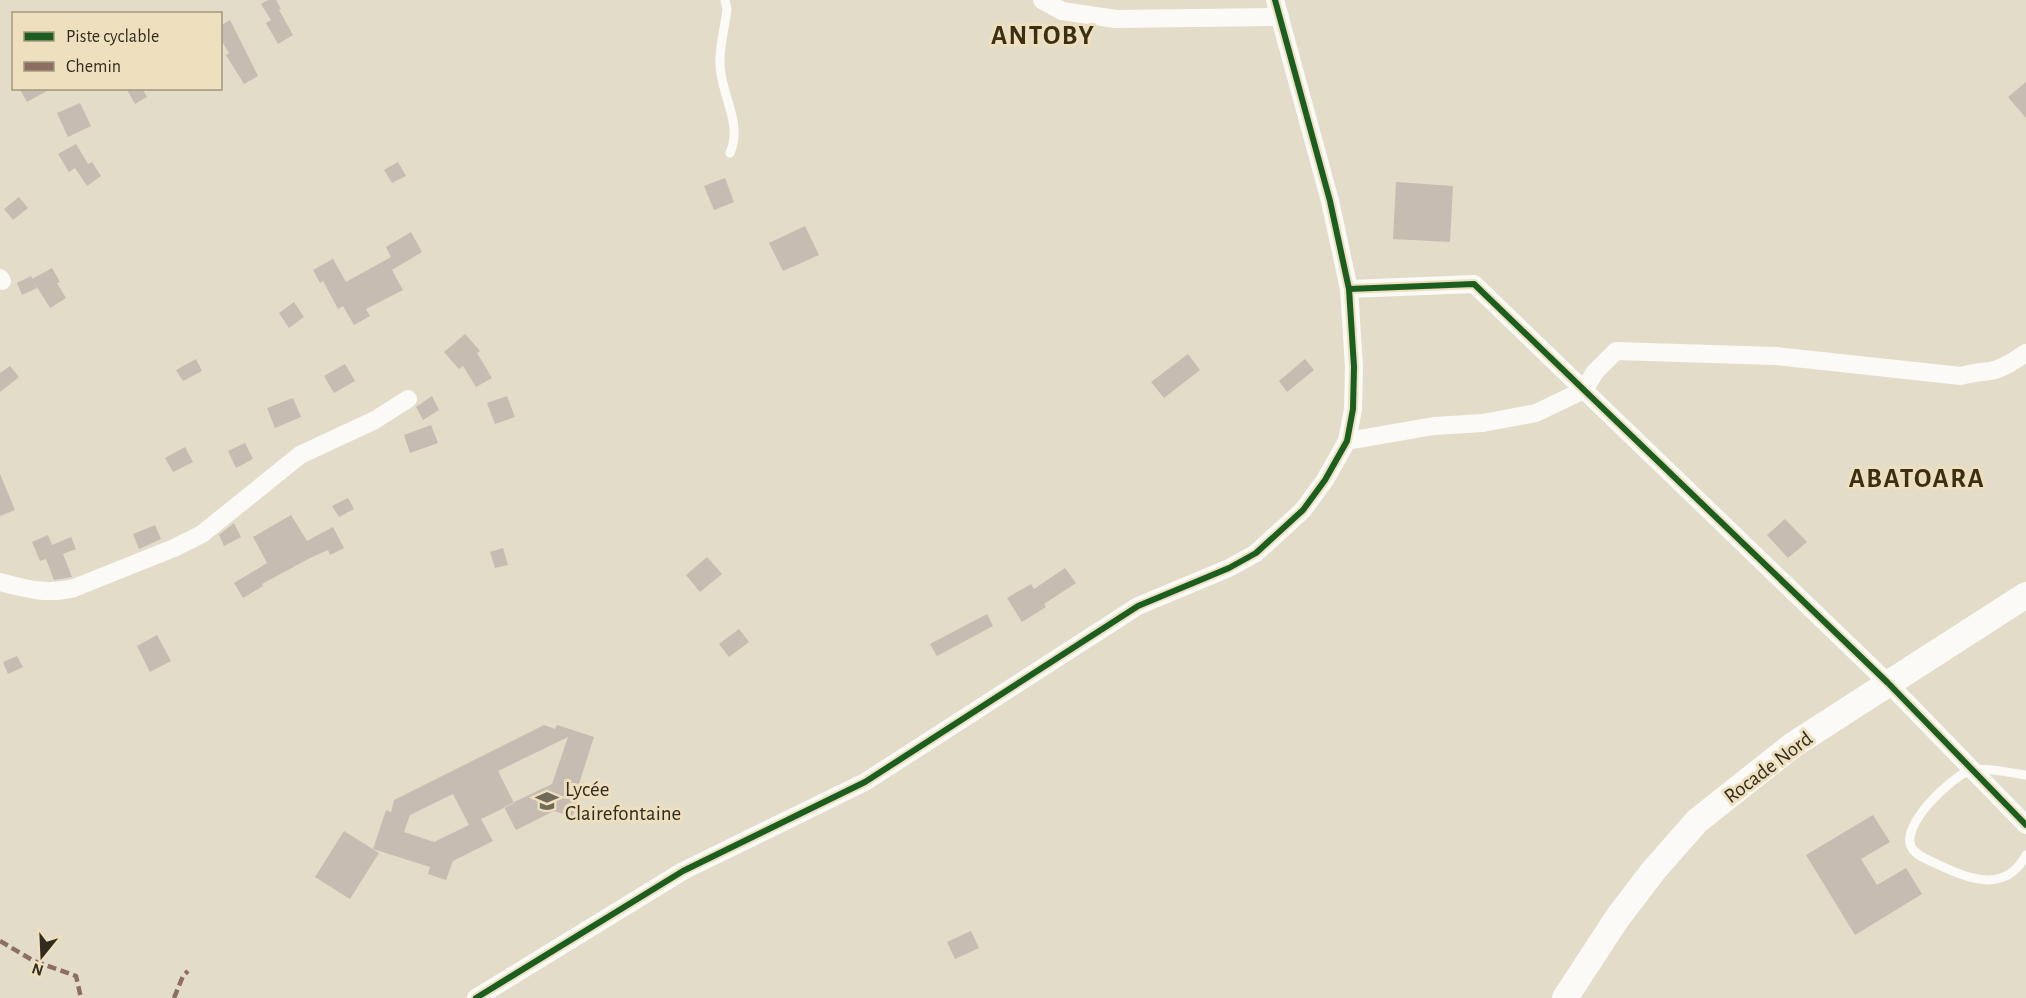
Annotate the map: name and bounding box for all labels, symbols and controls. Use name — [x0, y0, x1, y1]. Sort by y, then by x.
legend — [12, 12, 222, 90]
district label: ANTOBY — [991, 22, 1095, 49]
text: Piste cyclable — [66, 28, 159, 46]
text: Chemin — [66, 58, 121, 76]
district label: ABATOARA — [1849, 465, 1985, 492]
street label: Rocade Nord — [1720, 728, 1816, 807]
place label: Lycée Clairefontaine — [565, 779, 681, 824]
school or university icon: Lycée Clairefontaine — [534, 788, 560, 814]
north arrow — [12, 926, 72, 986]
text: N — [30, 960, 45, 979]

